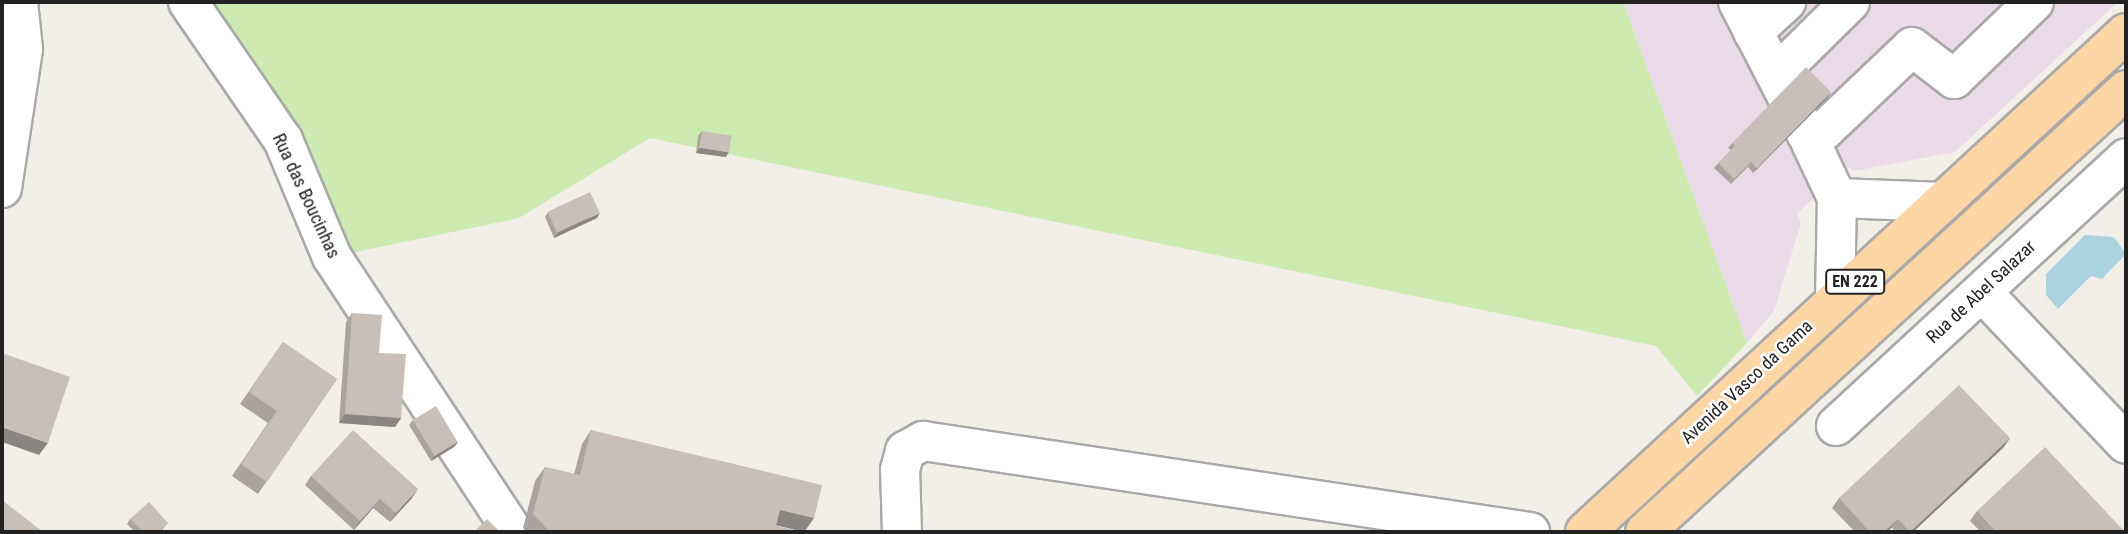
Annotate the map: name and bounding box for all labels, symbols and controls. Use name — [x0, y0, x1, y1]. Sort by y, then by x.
street label: Rua das Boucinhas — [268, 130, 344, 262]
street label: Rua de Abel Salazar — [1922, 236, 2040, 348]
road number: EN 222 — [1824, 270, 1886, 294]
street label: Avenida Vasco da Gama — [1677, 316, 1817, 448]

